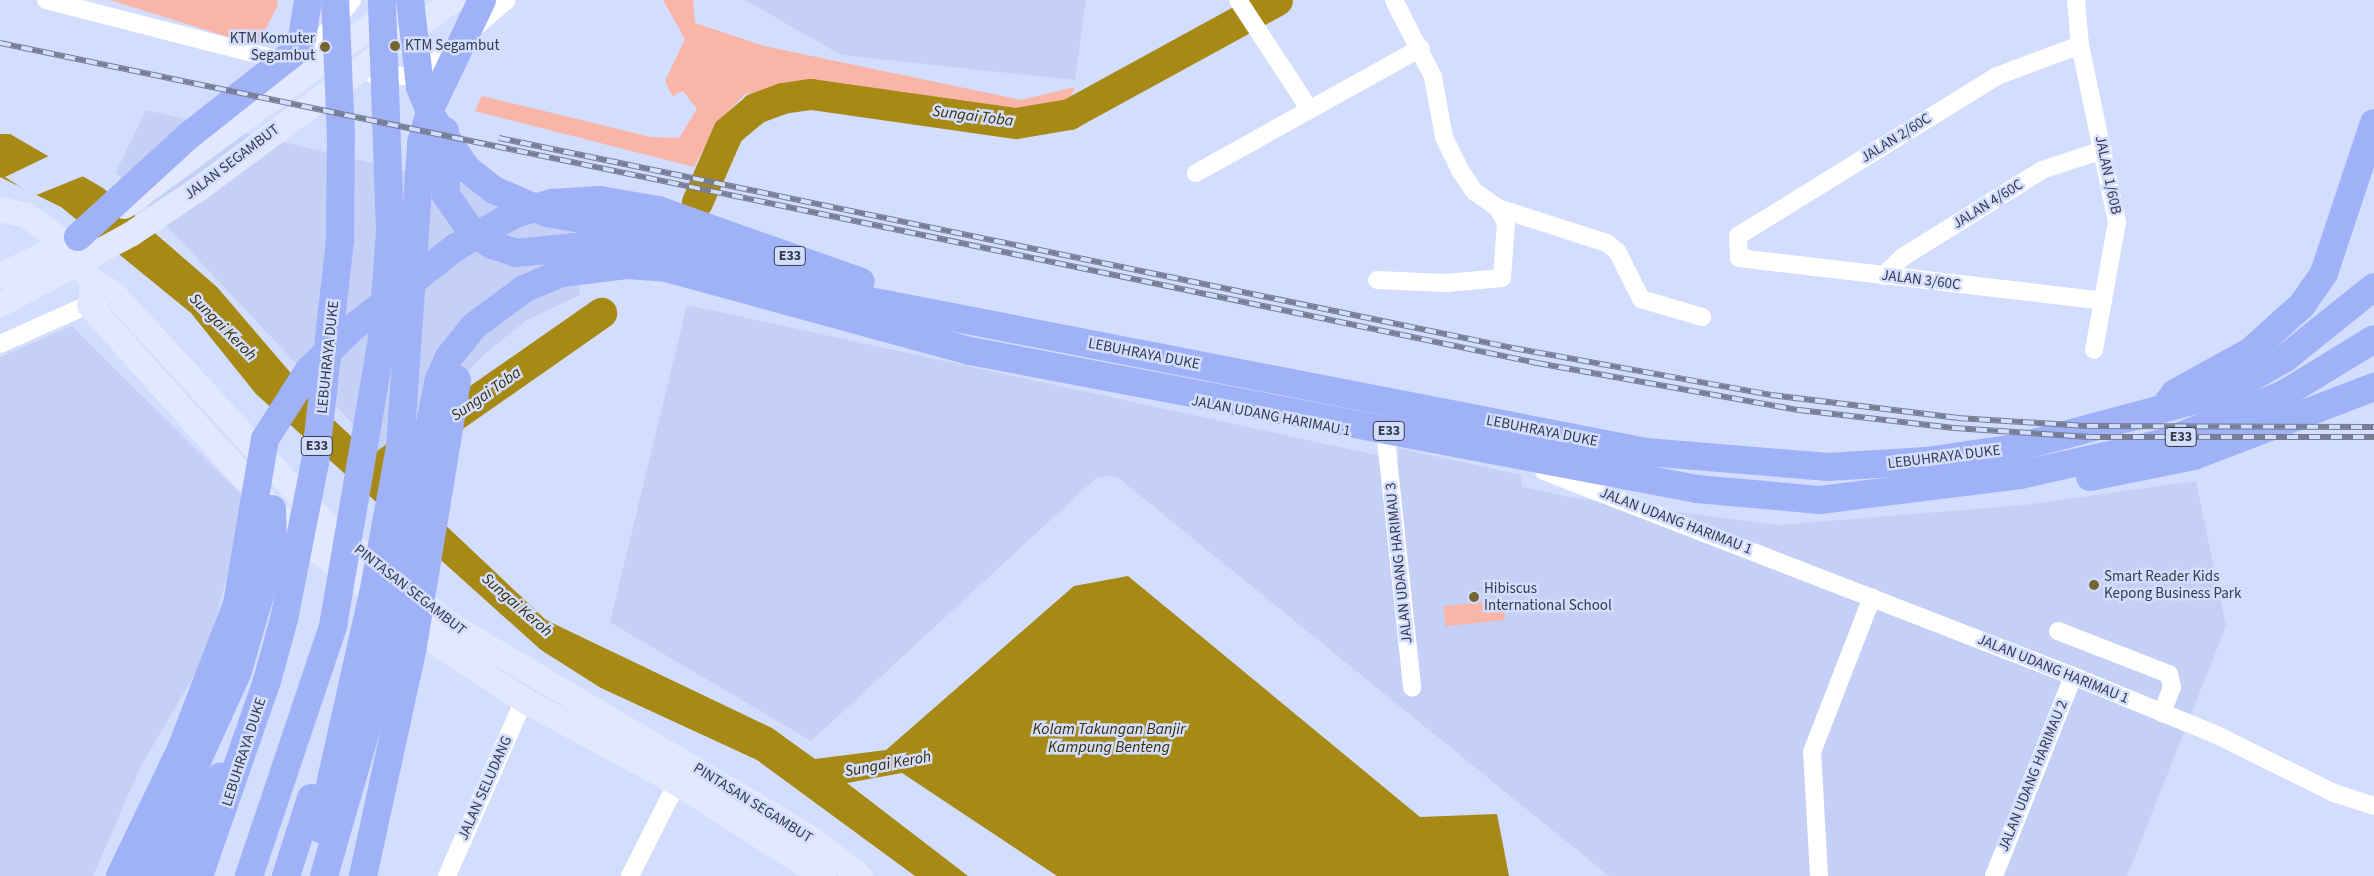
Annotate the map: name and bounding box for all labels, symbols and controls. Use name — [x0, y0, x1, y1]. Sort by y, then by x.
place label: KTM Komuter Segambut — [230, 29, 315, 64]
place label: KTM Segambut — [405, 37, 500, 55]
marker: KTM Segambut — [389, 40, 401, 52]
marker: KTM Komuter Segambut — [319, 41, 331, 53]
water label: Sungai Toba — [931, 102, 1015, 130]
street label: JALAN 2/60C — [1857, 109, 1935, 167]
street label: JALAN SEGAMBUT — [181, 120, 283, 204]
street label: JALAN 1/60B — [2091, 134, 2125, 216]
street label: JALAN 4/60C — [1949, 175, 2027, 233]
road number: E33 — [774, 245, 806, 268]
street label: JALAN 3/60C — [1880, 266, 1962, 294]
water label: Sungai Keroh — [185, 289, 261, 365]
street label: LEBUHRAYA DUKE — [313, 300, 343, 414]
street label: LEBUHRAYA DUKE — [1087, 334, 1201, 374]
water label: Sungai Toba — [447, 363, 525, 425]
street label: JALAN UDANG HARIMAU 1 — [1190, 392, 1352, 440]
street label: LEBUHRAYA DUKE — [1485, 411, 1599, 451]
road number: E33 — [1373, 420, 1405, 442]
road number: E33 — [2165, 426, 2197, 448]
road number: E33 — [301, 434, 333, 458]
street label: LEBUHRAYA DUKE — [1887, 441, 2001, 473]
street label: JALAN UDANG HARIMAU 3 — [1382, 482, 1416, 644]
street label: JALAN UDANG HARIMAU 1 — [1597, 484, 1755, 558]
street label: PINTASAN SEGAMBUT — [350, 541, 470, 639]
place label: Smart Reader Kids Kepong Business Park — [2104, 567, 2241, 602]
water label: Sungai Keroh — [478, 569, 556, 641]
place label: Hibiscus International School — [1484, 579, 1612, 614]
marker: Smart Reader Kids Kepong Business Park — [2088, 579, 2100, 591]
marker: Hibiscus International School — [1468, 591, 1480, 603]
street label: JALAN UDANG HARIMAU 1 — [1975, 630, 2131, 708]
street label: LEBUHRAYA DUKE — [218, 695, 270, 809]
street label: JALAN UDANG HARIMAU 2 — [1994, 698, 2072, 854]
water label: Kolam Takungan Banjir Kampung Benteng — [1032, 719, 1186, 757]
street label: JALAN SELUDANG — [454, 733, 516, 843]
water label: Sungai Keroh — [843, 747, 933, 781]
street label: PINTASAN SEGAMBUT — [690, 759, 816, 847]

